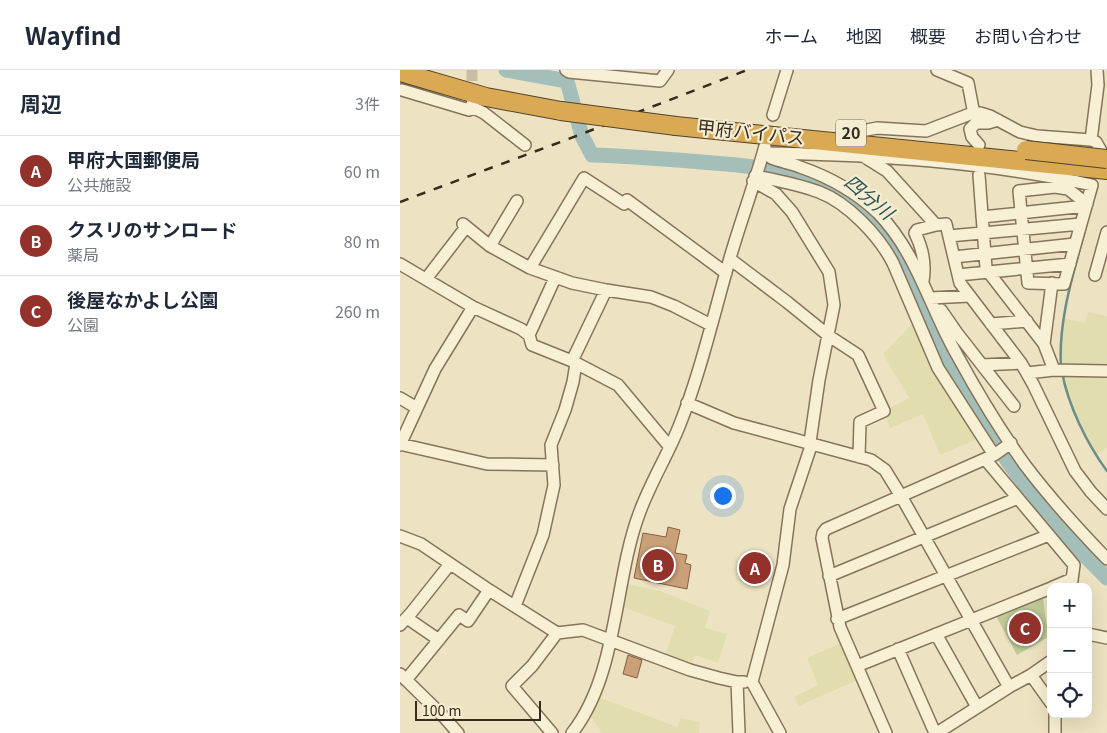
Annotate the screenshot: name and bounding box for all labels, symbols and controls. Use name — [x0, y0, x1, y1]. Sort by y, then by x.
text: Wayfind — [25, 17, 121, 52]
text: ホーム — [765, 22, 818, 48]
text: 地図 — [846, 22, 882, 48]
text: 概要 — [910, 22, 946, 48]
text: お問い合わせ — [974, 22, 1082, 48]
text: 周辺 — [20, 88, 62, 118]
text: 3件 — [355, 91, 380, 115]
street label: 甲府バイパス — [696, 112, 806, 150]
road number: 20 — [836, 119, 866, 146]
text: 甲府大国郵便局 — [67, 145, 200, 172]
text: A — [31, 159, 41, 183]
text: 60 m — [344, 159, 380, 183]
water label: 四分川 — [839, 167, 902, 226]
text: 公共施設 — [67, 172, 131, 196]
text: クスリのサンロード — [67, 215, 237, 242]
text: B — [31, 229, 41, 253]
text: 80 m — [344, 229, 380, 253]
text: 薬局 — [67, 242, 99, 266]
text: 後屋なかよし公園 — [67, 285, 218, 312]
text: C — [31, 299, 41, 323]
text: 260 m — [335, 299, 380, 323]
text: 公園 — [67, 312, 99, 336]
your location — [710, 483, 736, 509]
pin: B — [642, 546, 674, 584]
pin: A — [739, 549, 771, 587]
map controls — [1047, 583, 1092, 718]
button: + — [1047, 583, 1092, 628]
pin: C — [1009, 609, 1041, 647]
button: − — [1047, 628, 1092, 673]
button: locate — [1047, 673, 1092, 718]
scale bar — [415, 698, 541, 721]
text: 100 m — [422, 700, 461, 720]

